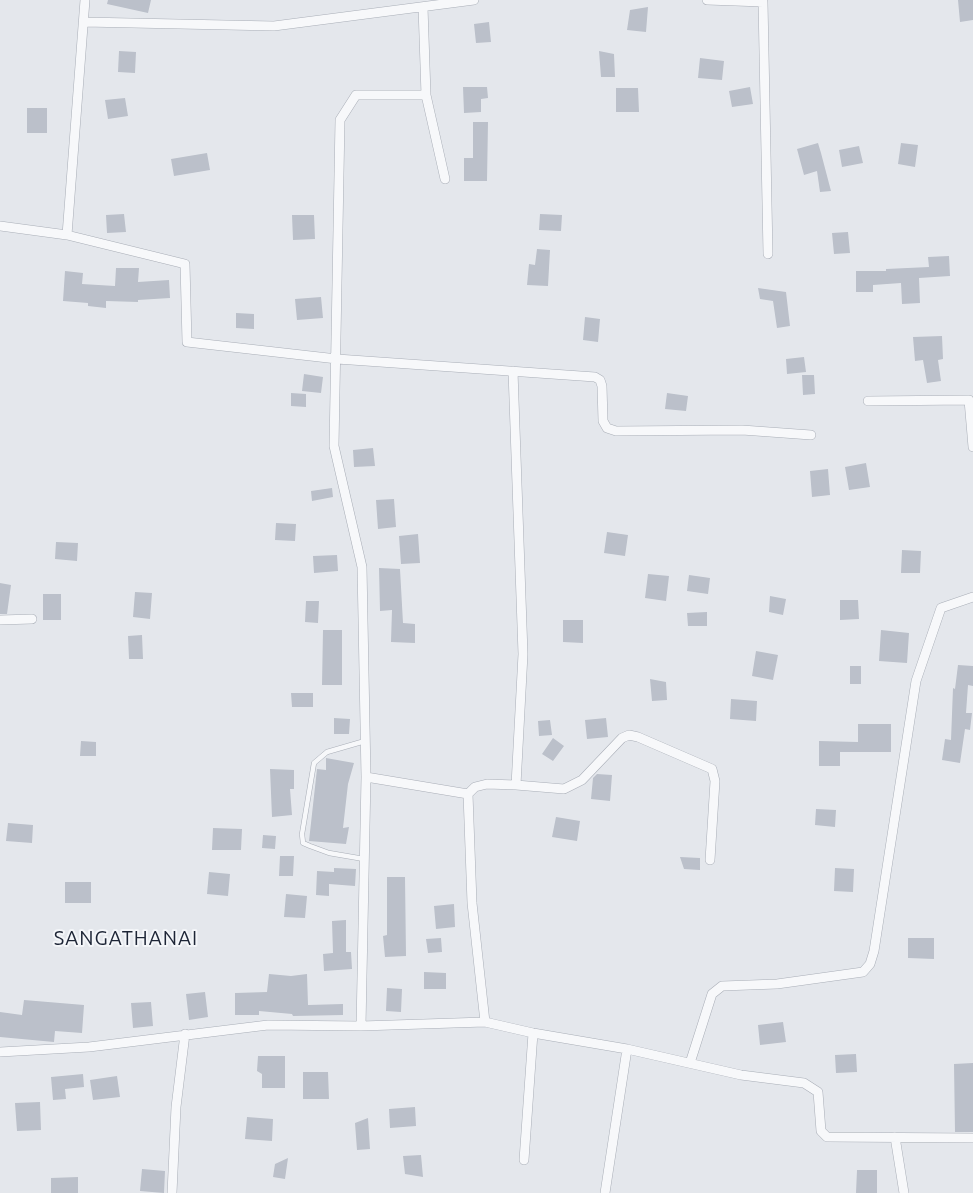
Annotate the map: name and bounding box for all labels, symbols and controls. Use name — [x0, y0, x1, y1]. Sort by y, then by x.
district label: SANGATHANAI — [52, 926, 200, 950]

